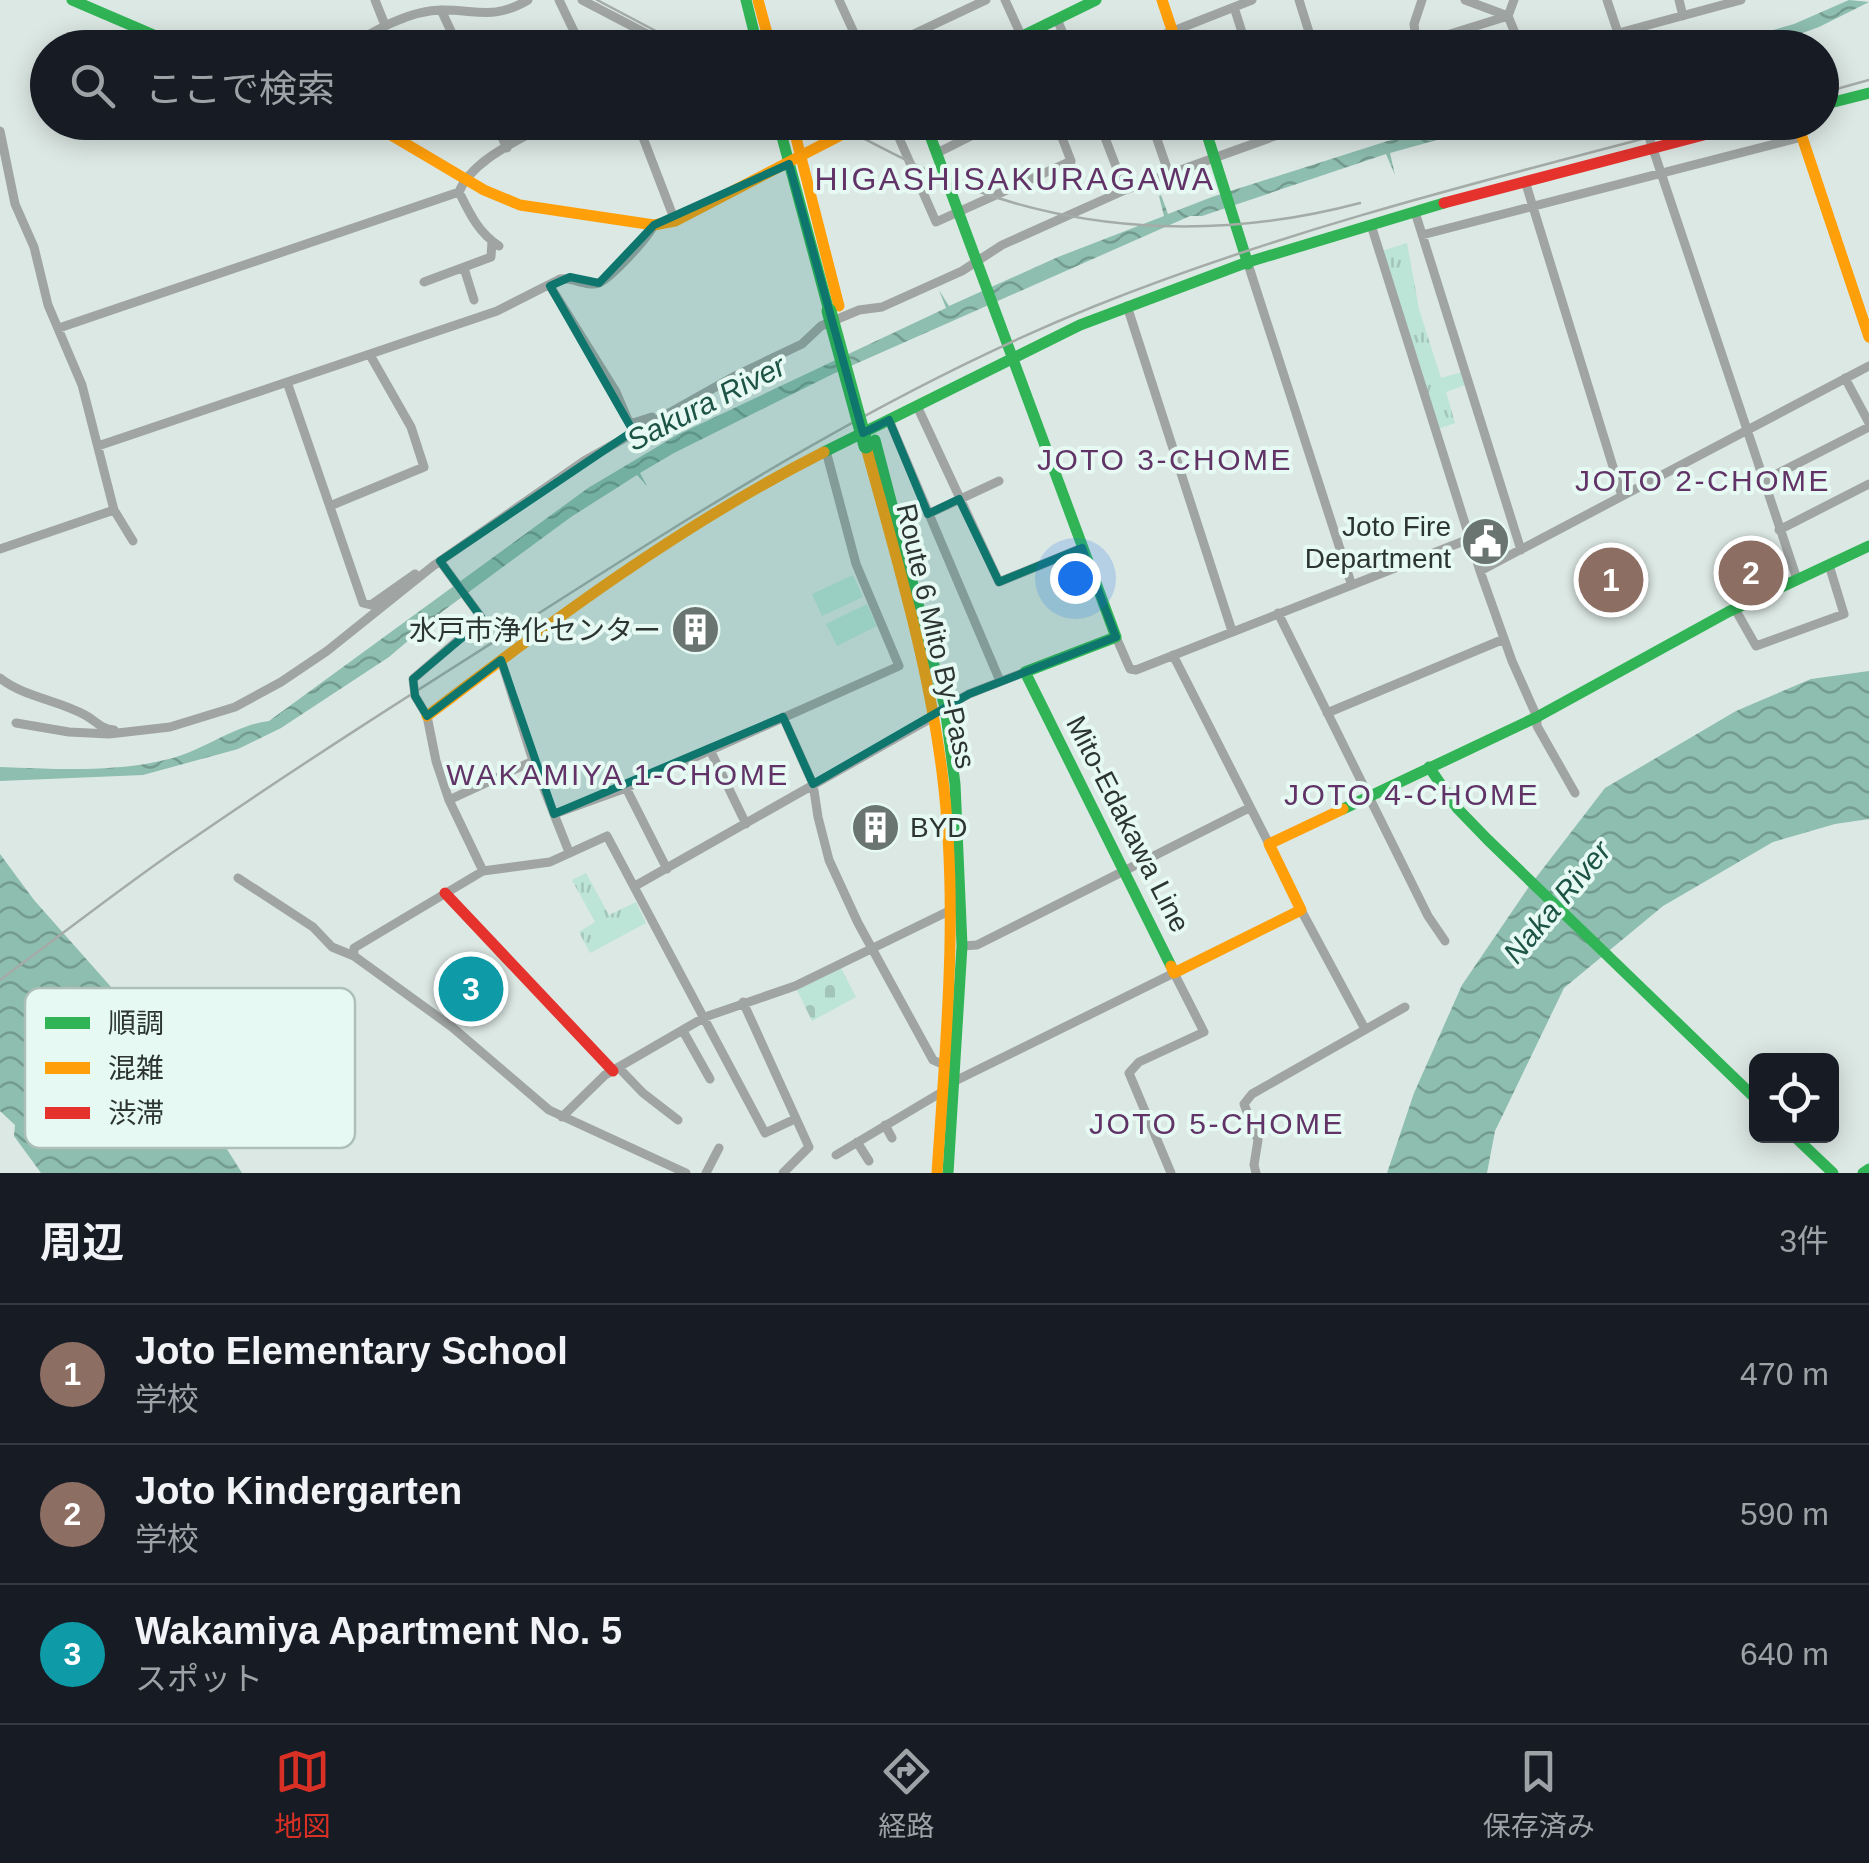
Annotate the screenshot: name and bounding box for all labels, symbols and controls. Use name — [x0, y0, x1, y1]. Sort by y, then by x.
search box — [30, 30, 1839, 140]
icon: search — [65, 58, 120, 113]
text: ここで検索 — [145, 68, 335, 110]
district label: HIGASHISAKURAGAWA — [814, 161, 1216, 197]
water label: Sakura River — [621, 348, 792, 457]
district label: JOTO 3-CHOME — [1037, 443, 1293, 476]
district label: JOTO 2-CHOME — [1575, 464, 1831, 497]
street label: Route 6 Mito By-Pass — [890, 501, 982, 771]
place label: Joto Fire Department — [1305, 511, 1451, 574]
public building icon: Joto Fire Department — [1460, 516, 1512, 568]
pin: 2 — [1718, 536, 1784, 610]
pin: 1 — [1578, 542, 1644, 618]
your location — [1050, 553, 1101, 604]
building icon: 水戸市浄化センター — [670, 604, 722, 656]
place label: 水戸市浄化センター — [409, 615, 661, 646]
street label: Mito-Edakawa Line — [1060, 711, 1196, 937]
district label: WAKAMIYA 1-CHOME — [446, 758, 790, 791]
district label: JOTO 4-CHOME — [1284, 778, 1540, 811]
building icon: BYD — [849, 801, 901, 853]
place label: BYD — [910, 812, 968, 843]
water label: Naka River — [1497, 834, 1618, 969]
pin: 3 — [438, 952, 504, 1026]
legend — [25, 988, 355, 1148]
text: 順調 — [108, 1008, 164, 1039]
text: 混雑 — [108, 1053, 164, 1084]
map controls — [1749, 1053, 1839, 1143]
button: locate — [1749, 1053, 1839, 1143]
text: 渋滞 — [108, 1098, 164, 1129]
district label: JOTO 5-CHOME — [1089, 1107, 1345, 1140]
text: 周辺 — [40, 1219, 124, 1266]
text: 3件 — [1779, 1223, 1829, 1259]
text: Joto Elementary School — [135, 1330, 568, 1372]
text: 1 — [64, 1356, 81, 1392]
text: 470 m — [1740, 1356, 1829, 1392]
text: 学校 — [135, 1381, 199, 1417]
text: Joto Kindergarten — [135, 1470, 462, 1512]
text: 2 — [64, 1496, 81, 1532]
text: 590 m — [1740, 1496, 1829, 1532]
text: 学校 — [135, 1521, 199, 1557]
text: Wakamiya Apartment No. 5 — [135, 1610, 622, 1652]
text: 3 — [64, 1636, 81, 1672]
text: 640 m — [1740, 1636, 1829, 1672]
text: スポット — [135, 1661, 263, 1697]
tab: 地図 — [274, 1744, 330, 1844]
tab: 経路 — [878, 1744, 935, 1844]
tab: 保存済み — [1483, 1744, 1595, 1844]

